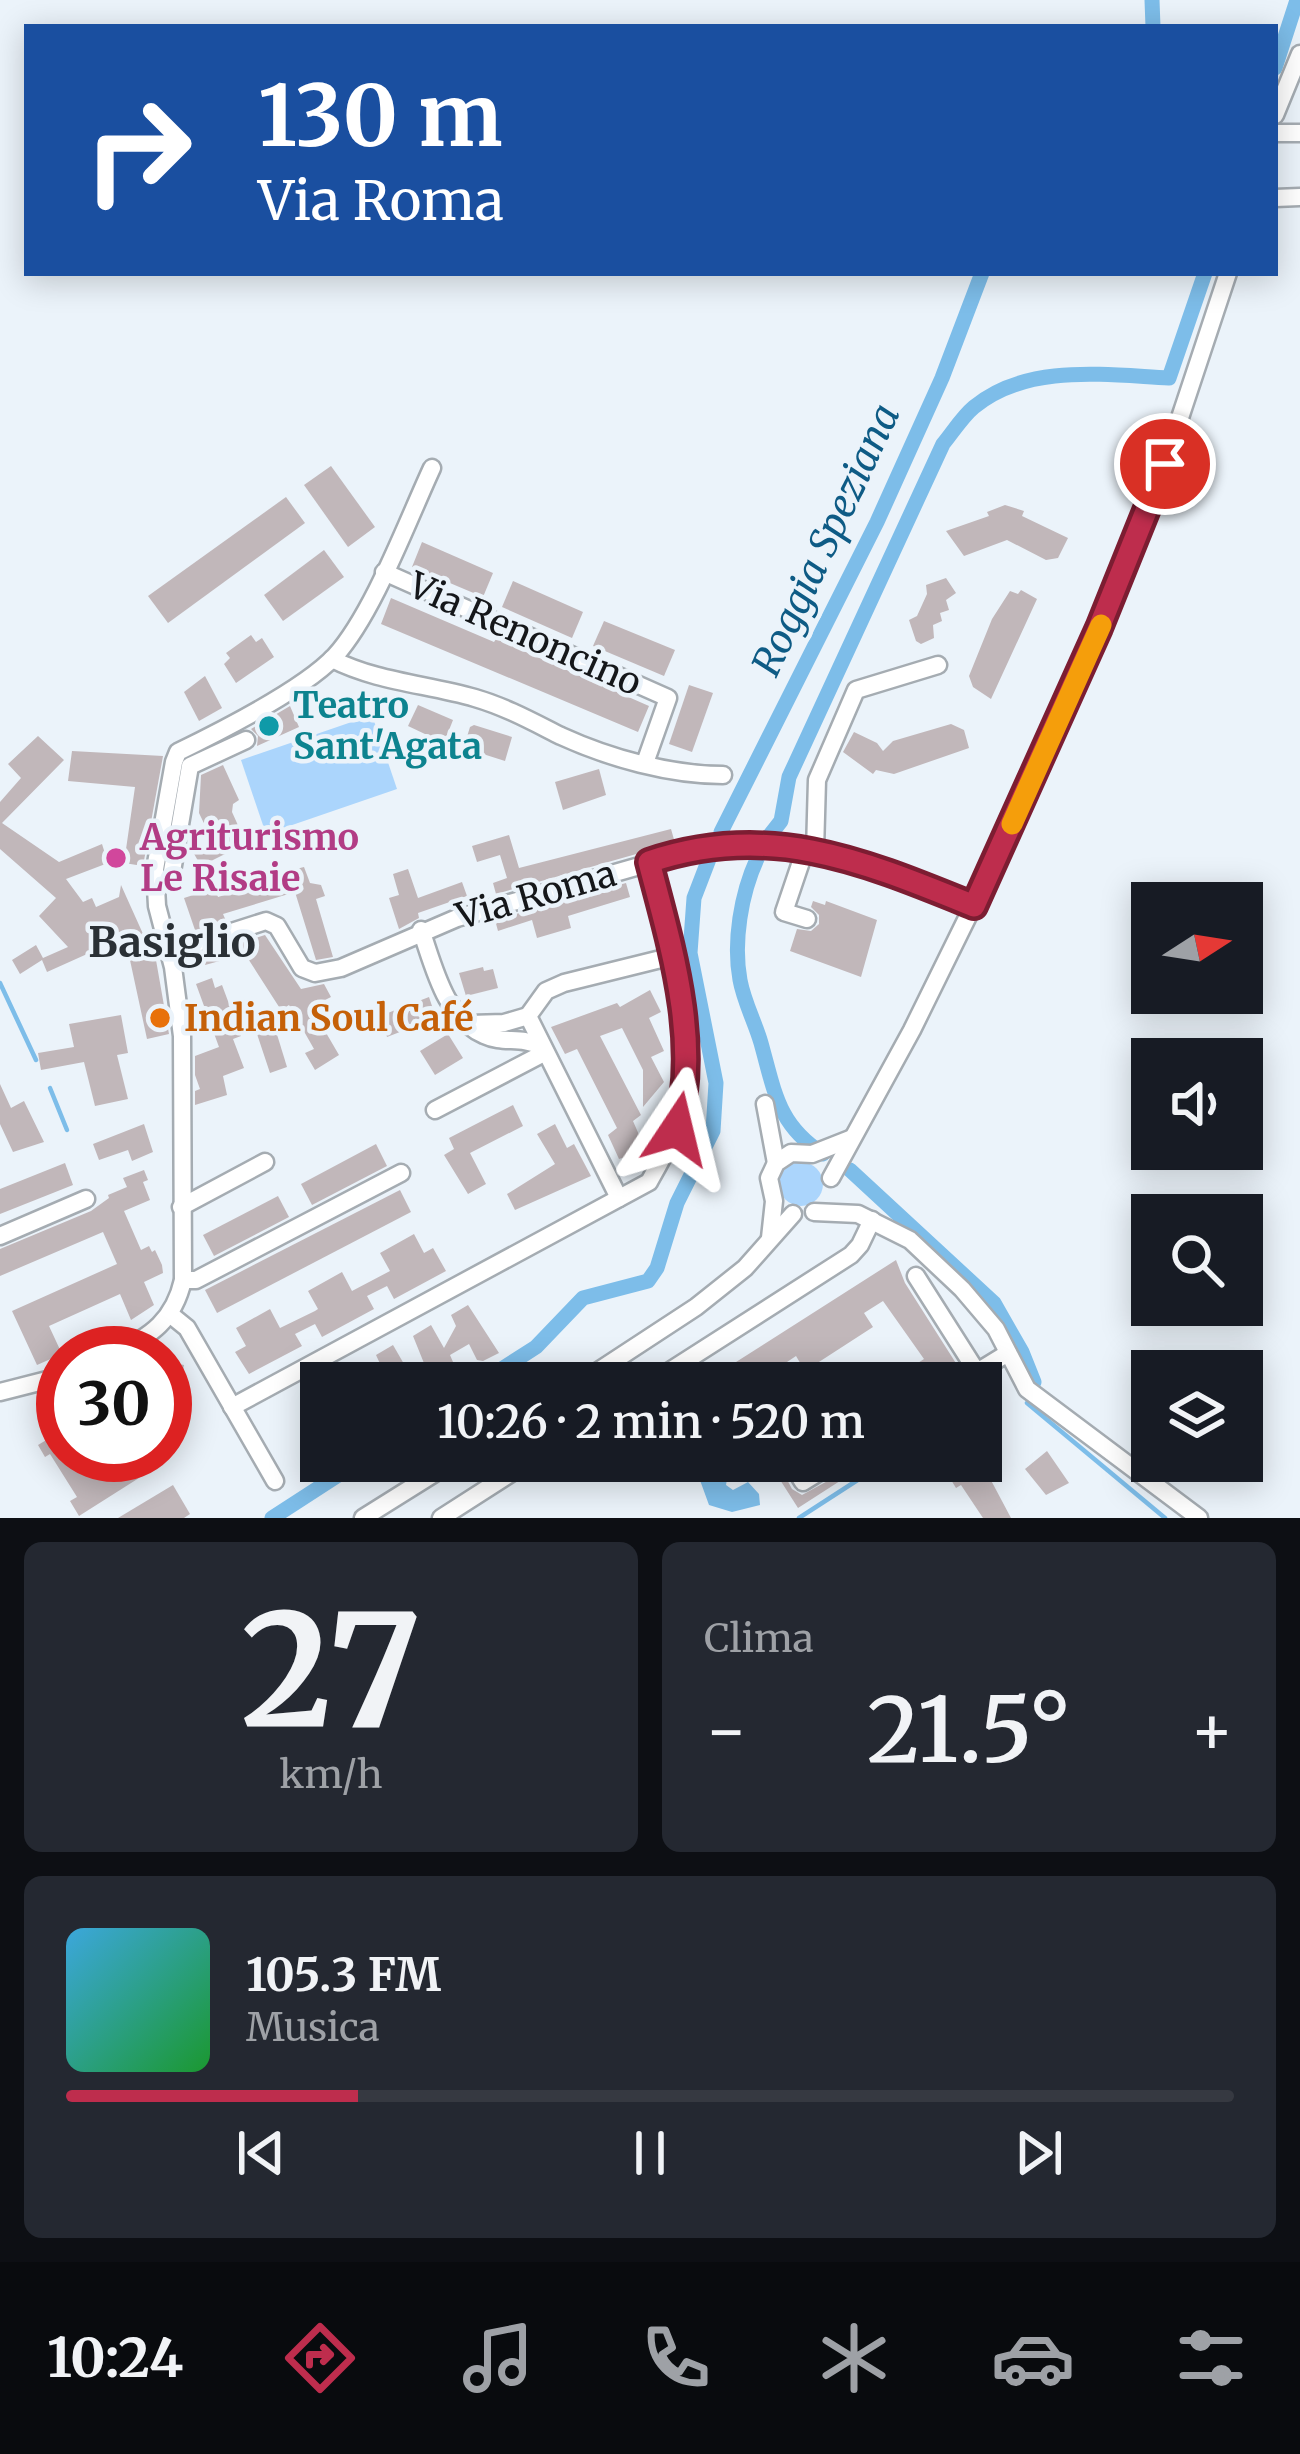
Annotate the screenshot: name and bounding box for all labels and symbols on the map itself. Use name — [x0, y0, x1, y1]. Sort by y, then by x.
water label: Roggia Speziana — [742, 396, 910, 684]
pin — [1114, 413, 1216, 515]
street label: Via Renoncino — [401, 562, 648, 705]
place label: Teatro Sant'Agata — [293, 683, 482, 769]
marker: Teatro Sant'Agata — [256, 713, 282, 739]
place label: Agriturismo Le Risaie — [139, 815, 359, 901]
marker: Agriturismo Le Risaie — [103, 845, 129, 871]
street label: Via Roma — [450, 851, 621, 939]
north arrow — [1131, 882, 1263, 1014]
district label: Basiglio — [88, 916, 256, 968]
place label: Indian Soul Café — [184, 996, 474, 1041]
marker: Indian Soul Café — [147, 1005, 173, 1031]
position arrow — [614, 1066, 740, 1192]
speed limit sign: 30 — [36, 1326, 192, 1482]

